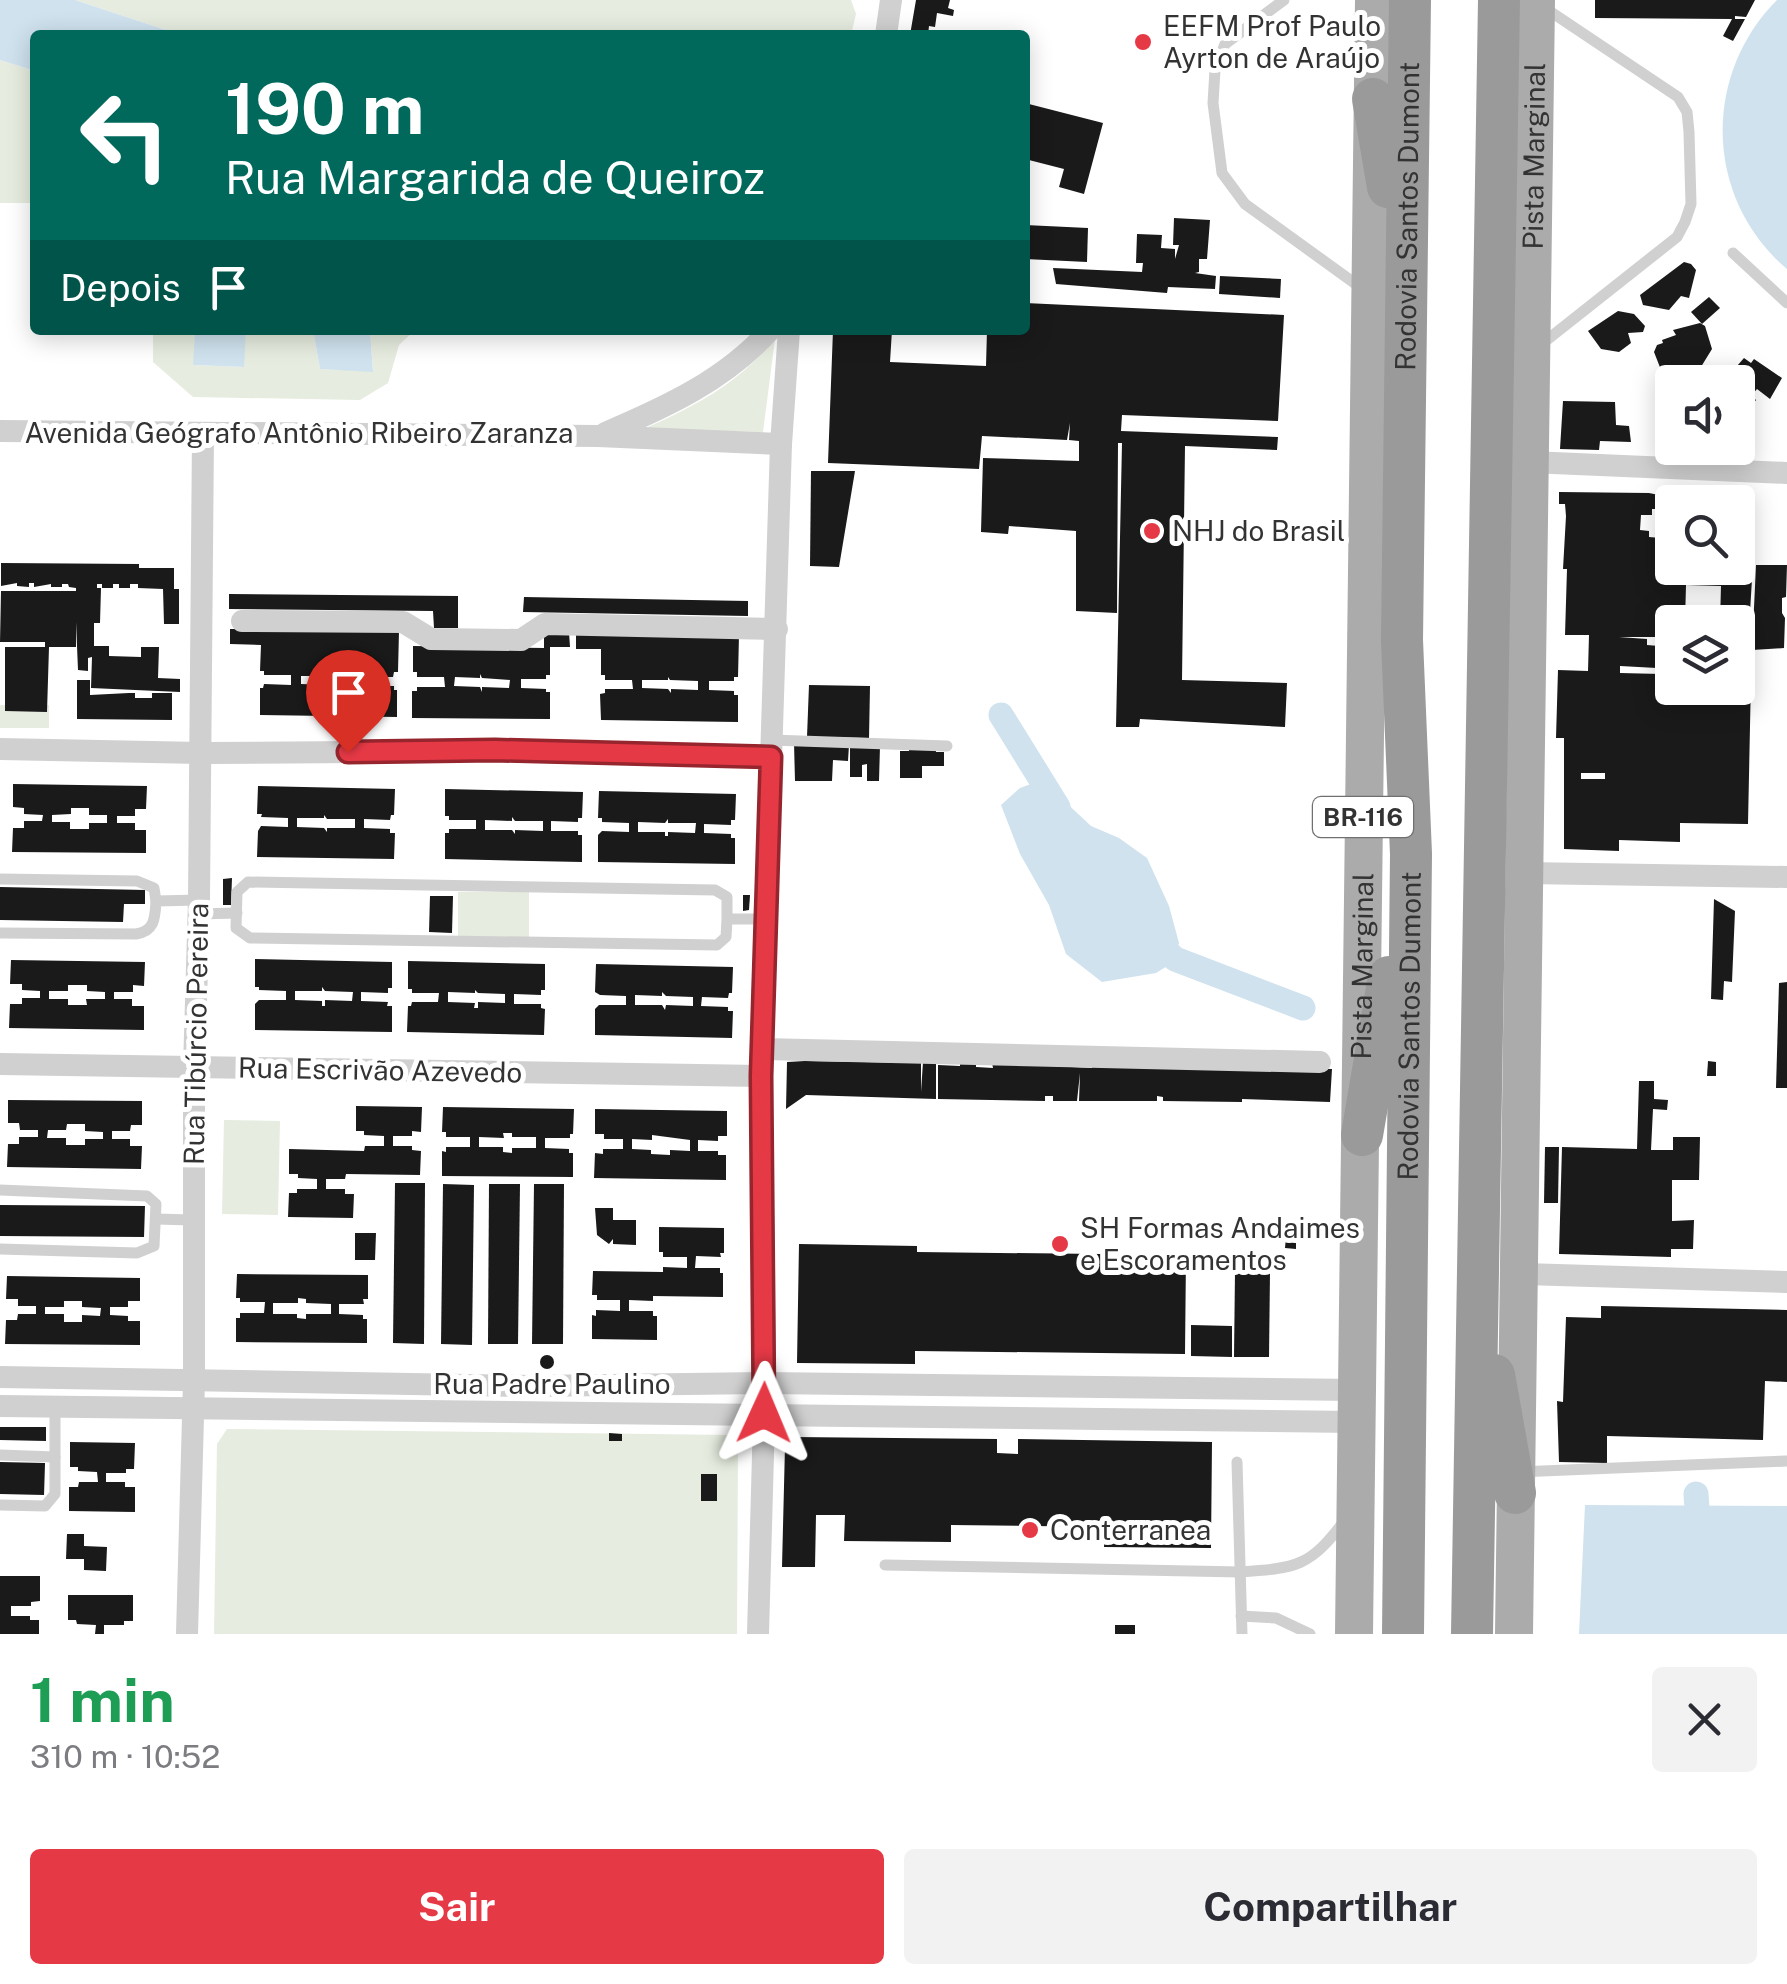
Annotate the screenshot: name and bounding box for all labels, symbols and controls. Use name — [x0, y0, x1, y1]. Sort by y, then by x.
place label: EEFM Prof Paulo Ayrton de Araújo — [1163, 9, 1381, 74]
marker: EEFM Prof Paulo Ayrton de Araújo — [1132, 31, 1154, 53]
street label: Rodovia Santos Dumont — [1388, 61, 1425, 371]
street label: Pista Marginal — [1516, 62, 1551, 250]
text: 190 m — [225, 67, 424, 150]
icon: left — [60, 70, 190, 200]
text: Rua Margarida de Queiroz — [225, 151, 765, 204]
icon: arrive — [201, 260, 256, 315]
text: Depois — [60, 265, 181, 310]
map controls — [1655, 365, 1755, 705]
button: sound — [1655, 365, 1755, 465]
street label: Avenida Geógrafo Antônio Ribeiro Zaranza — [25, 416, 573, 449]
button: search — [1655, 485, 1755, 585]
place label: NHJ do Brasil — [1172, 514, 1345, 547]
marker: NHJ do Brasil — [1141, 520, 1163, 542]
button: layers — [1655, 605, 1755, 705]
pin — [306, 650, 391, 753]
icon: arrive — [321, 665, 376, 720]
road number: BR-116 — [1313, 797, 1413, 837]
street label: Rodovia Santos Dumont — [1391, 871, 1427, 1181]
street label: Pista Marginal — [1344, 872, 1379, 1060]
street label: Rua Tibúrcio Pereira — [177, 903, 214, 1165]
street label: Rua Escrivão Azevedo — [238, 1051, 522, 1088]
place label: SH Formas Andaimes e Escoramentos — [1080, 1211, 1360, 1276]
marker: SH Formas Andaimes e Escoramentos — [1049, 1233, 1071, 1255]
position arrow — [712, 1361, 816, 1465]
street label: Rua Padre Paulino — [433, 1367, 671, 1400]
place label: Conterranea — [1050, 1513, 1211, 1546]
marker: Conterranea — [1019, 1519, 1041, 1541]
text: 1 min — [30, 1665, 175, 1736]
button: close — [1652, 1667, 1757, 1772]
text: 310 m · 10:52 — [30, 1738, 220, 1775]
button: Sair — [30, 1849, 884, 1964]
button: Compartilhar — [904, 1849, 1757, 1964]

